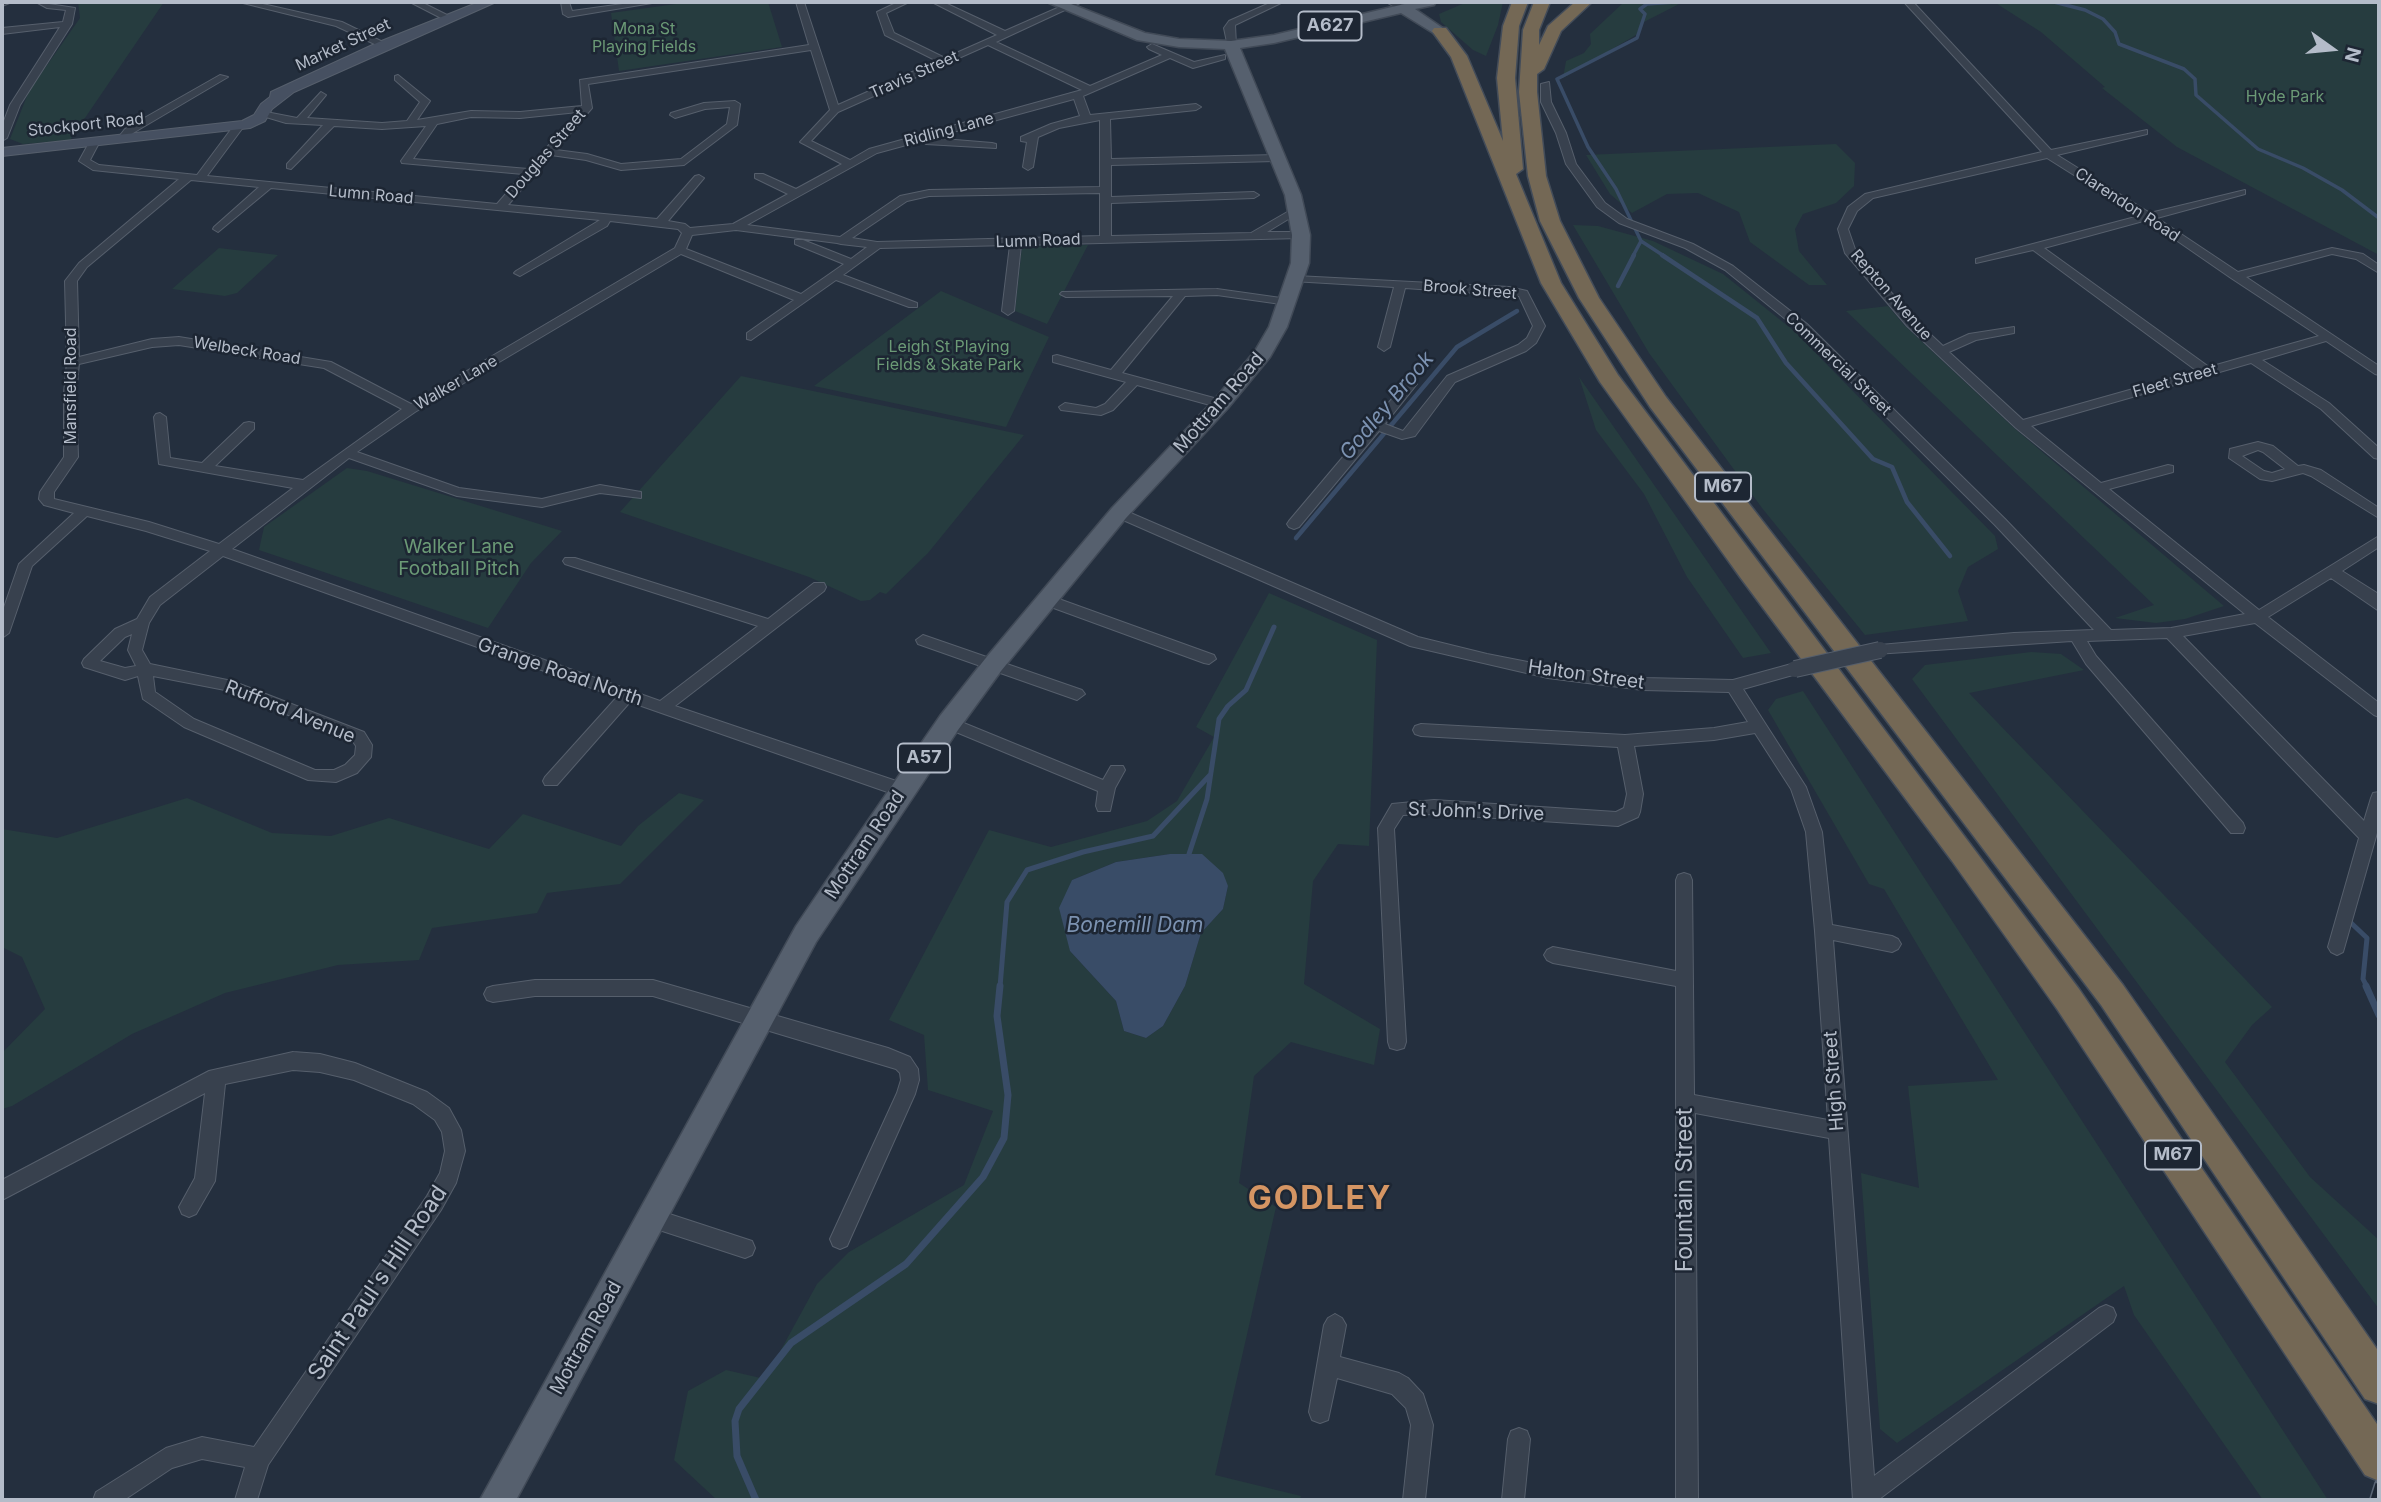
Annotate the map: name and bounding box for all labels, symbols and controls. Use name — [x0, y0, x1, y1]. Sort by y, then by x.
road number: A627 — [1298, 12, 1362, 41]
north arrow — [2297, 14, 2367, 84]
street label: Market Street — [293, 15, 393, 75]
park label: Mona St Playing Fields — [592, 19, 696, 57]
text: N — [2340, 45, 2366, 65]
street label: Travis Street — [867, 47, 961, 103]
park label: Hyde Park — [2246, 87, 2324, 107]
street label: Douglas Street — [502, 106, 590, 202]
street label: Stockport Road — [27, 109, 145, 141]
street label: Ridling Lane — [902, 109, 996, 151]
street label: Clarendon Road — [2071, 164, 2183, 246]
street label: Lumn Road — [328, 182, 414, 208]
street label: Lumn Road — [995, 230, 1081, 252]
street label: Repton Avenue — [1846, 246, 1936, 344]
street label: Brook Street — [1422, 276, 1518, 304]
street label: Commercial Street — [1781, 308, 1895, 420]
street label: Mansfield Road — [61, 327, 81, 445]
street label: Welbeck Road — [192, 333, 302, 369]
park label: Leigh St Playing Fields & Skate Park — [876, 337, 1022, 375]
water label: Godley Brook — [1334, 347, 1440, 465]
street label: Mottram Road — [1169, 348, 1269, 458]
street label: Walker Lane — [411, 351, 501, 415]
street label: Fleet Street — [2131, 360, 2219, 402]
road number: M67 — [1695, 472, 1751, 502]
park label: Walker Lane Football Pitch — [398, 536, 520, 580]
street label: Grange Road North — [474, 633, 646, 711]
street label: Halton Street — [1526, 656, 1646, 694]
street label: Rufford Avenue — [222, 676, 358, 748]
road number: A57 — [898, 744, 950, 772]
street label: Mottram Road — [820, 786, 910, 904]
street label: St John's Drive — [1407, 798, 1545, 826]
water label: Bonemill Dam — [1067, 913, 1203, 939]
street label: High Street — [1819, 1030, 1849, 1132]
street label: Fountain Street — [1671, 1108, 1699, 1272]
road number: M67 — [2145, 1140, 2201, 1170]
street label: Saint Paul's Hill Road — [303, 1180, 453, 1386]
district label: GODLEY — [1248, 1180, 1392, 1218]
street label: Mottram Road — [545, 1277, 627, 1399]

